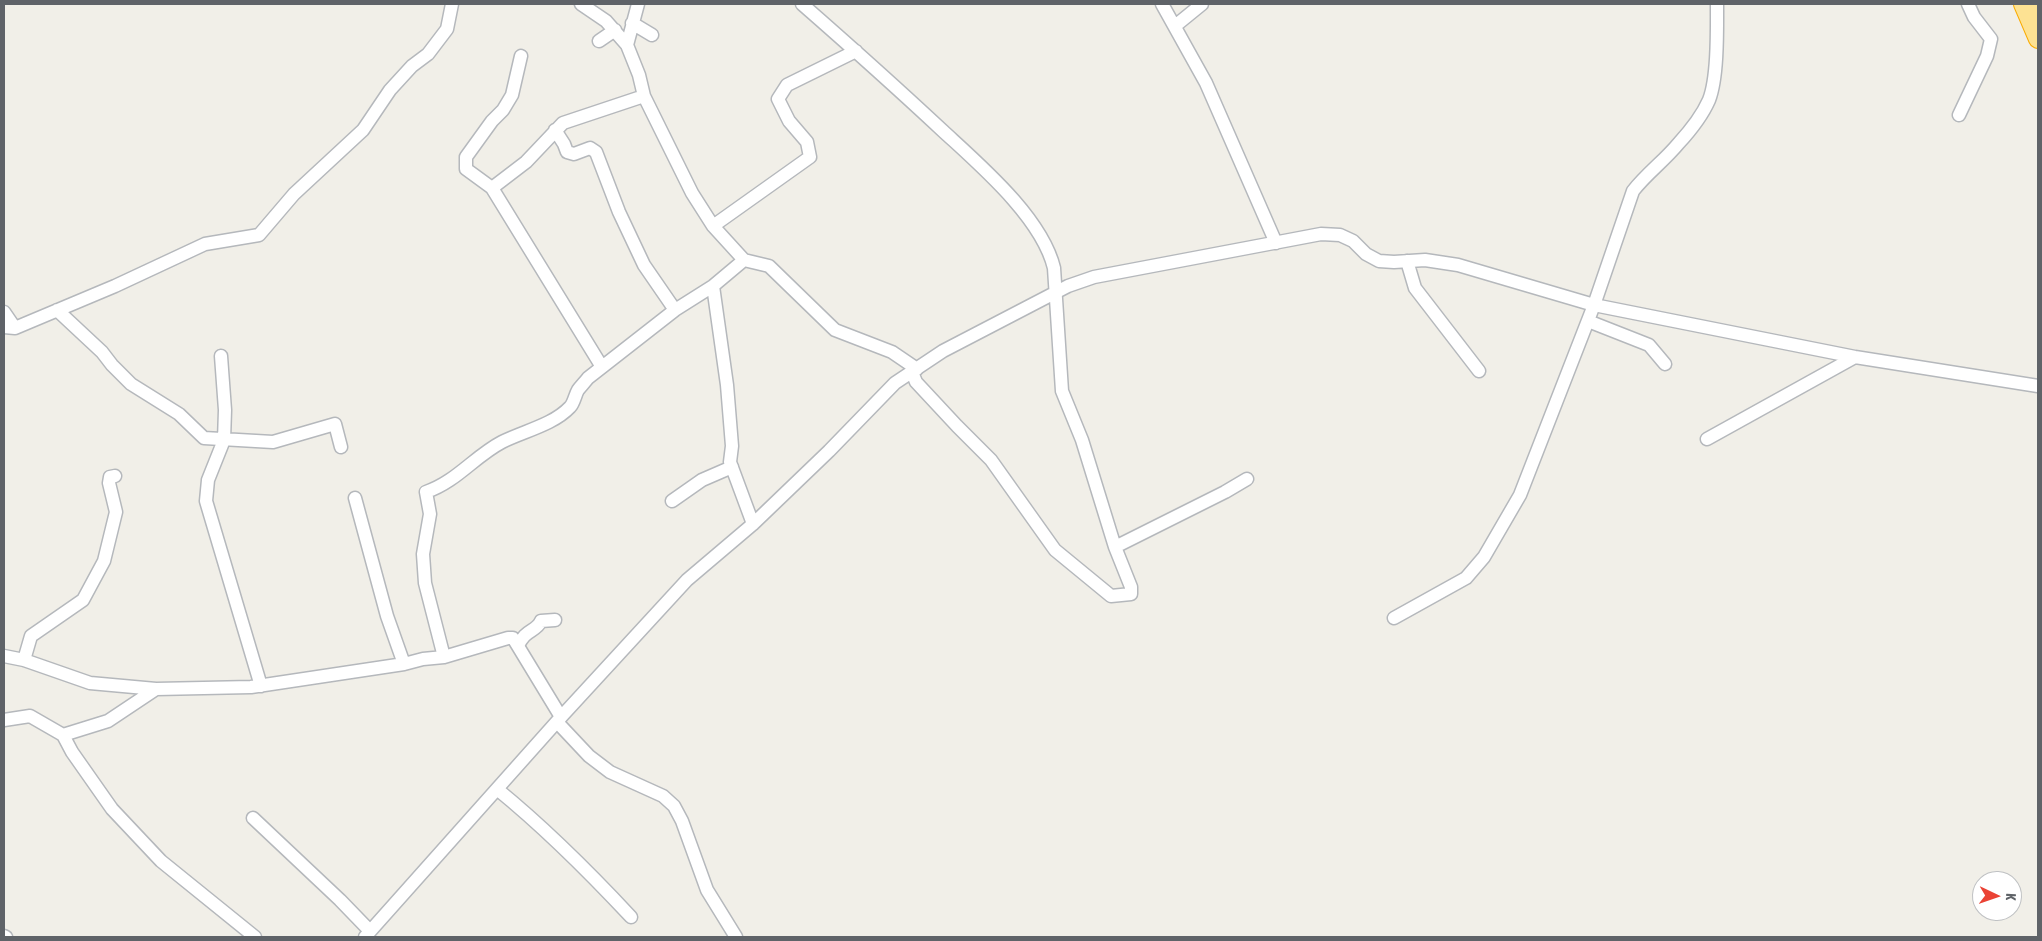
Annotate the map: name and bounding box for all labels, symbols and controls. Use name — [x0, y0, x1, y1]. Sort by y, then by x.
north arrow — [1972, 871, 2022, 921]
text: K — [2003, 893, 2019, 901]

